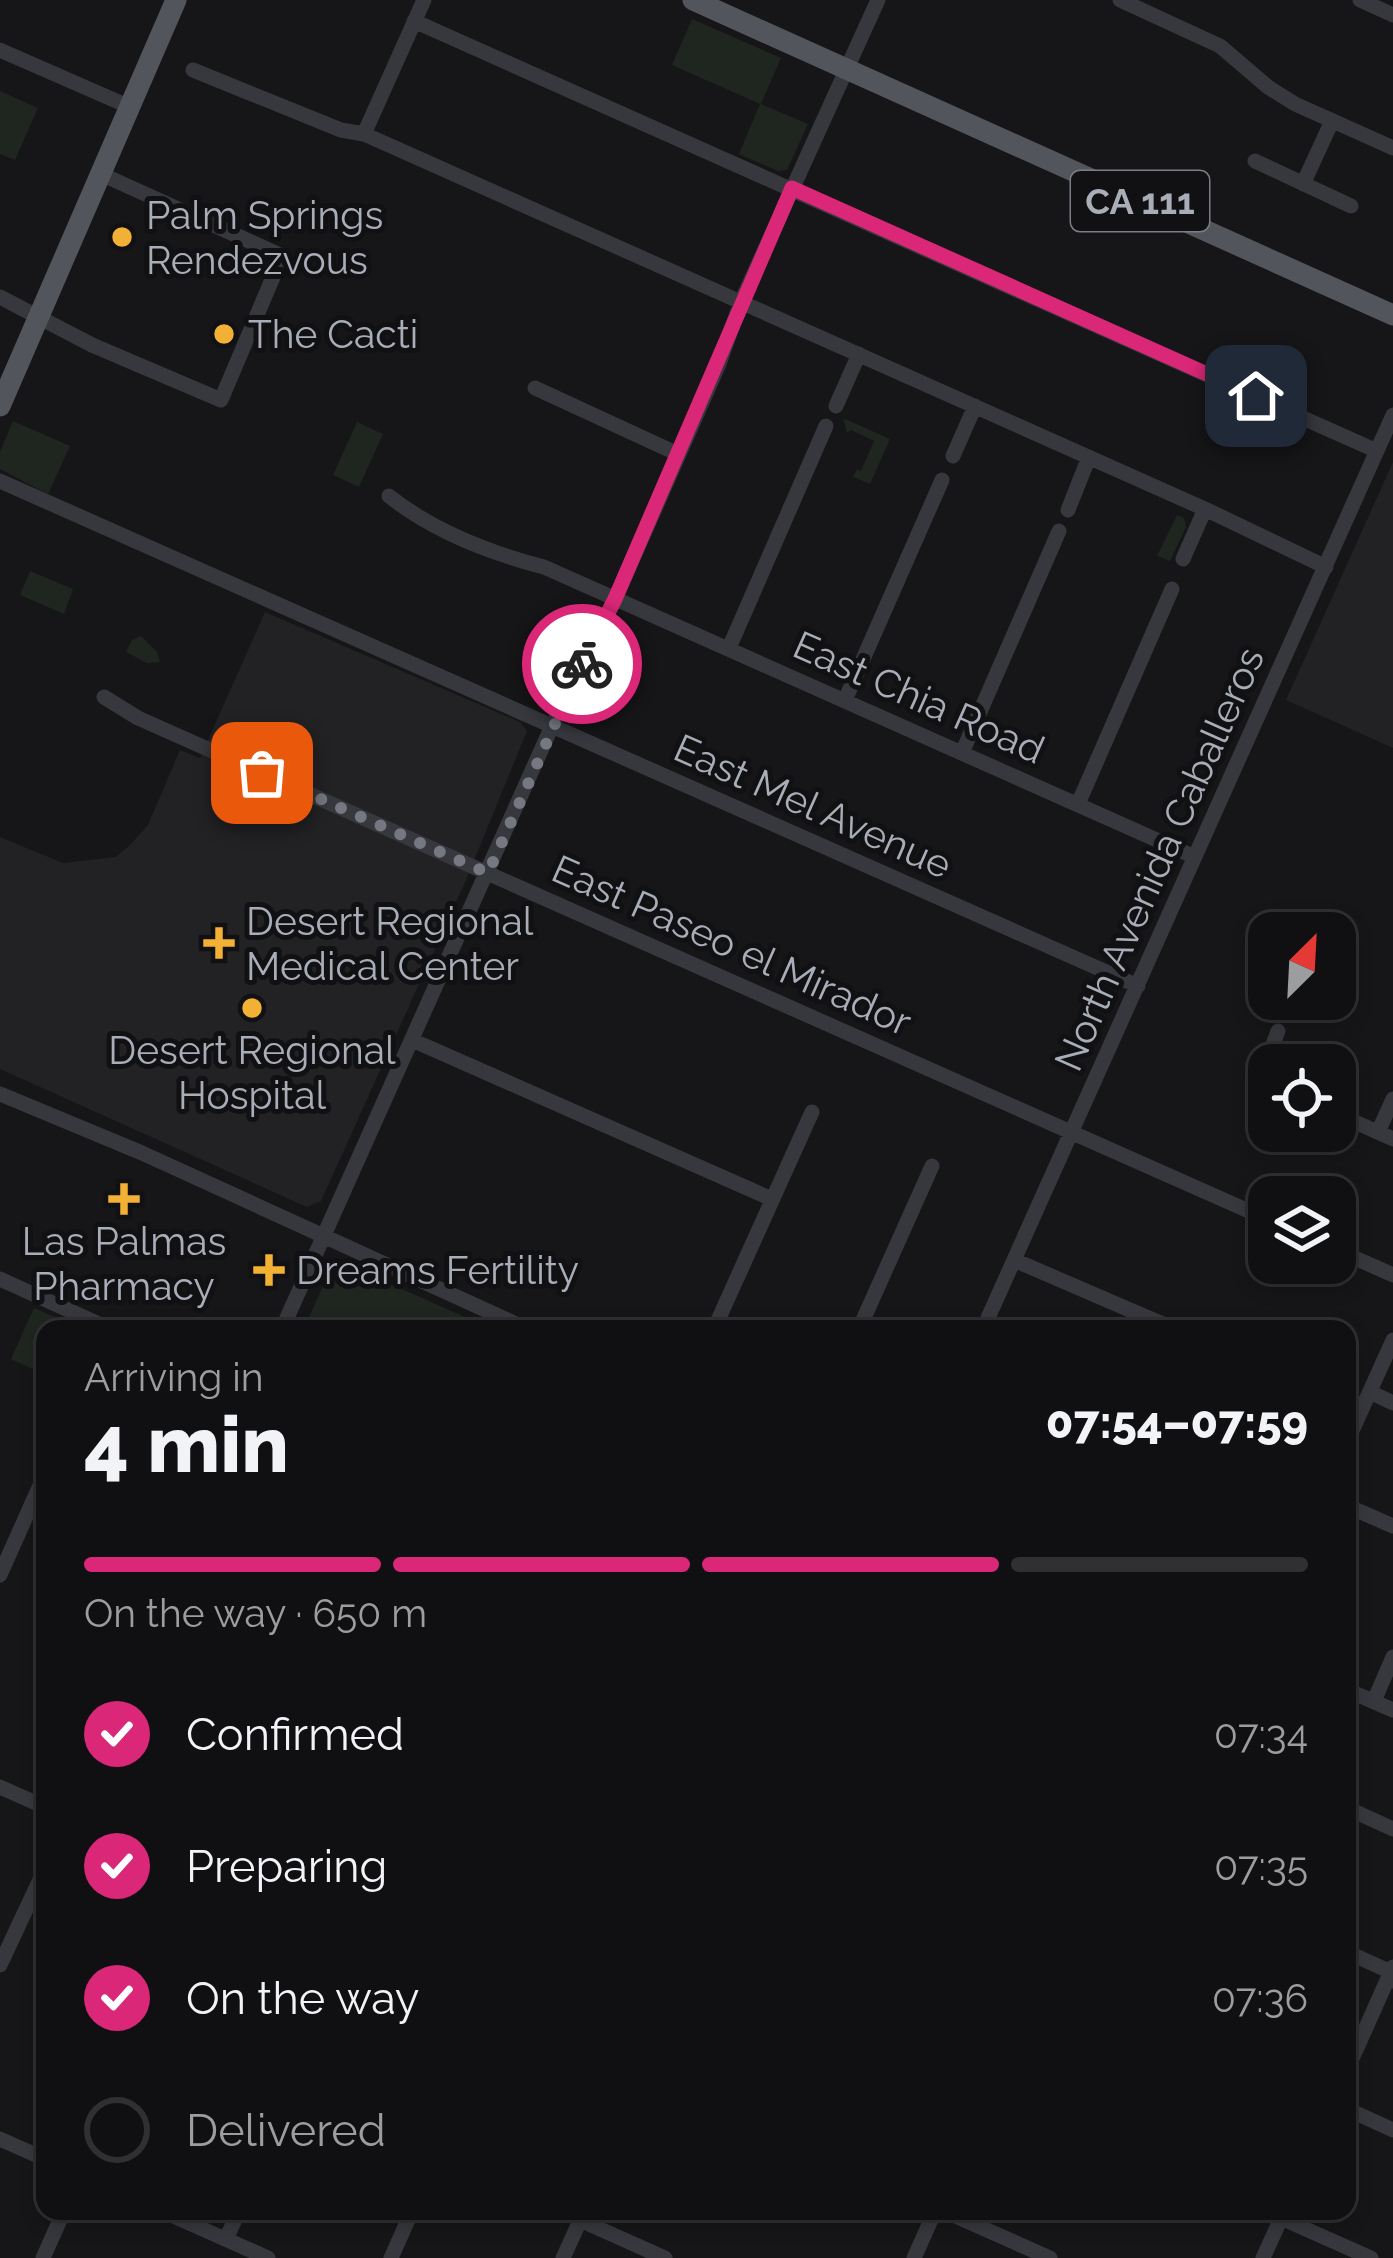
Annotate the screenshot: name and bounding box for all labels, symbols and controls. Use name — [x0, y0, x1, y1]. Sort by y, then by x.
road number: CA 111 — [1071, 171, 1209, 231]
place label: Palm Springs Rendezvous — [146, 192, 383, 283]
marker: Palm Springs Rendezvous — [109, 224, 135, 250]
place label: The Cacti — [248, 311, 418, 357]
marker: The Cacti — [211, 321, 237, 347]
pin — [1205, 345, 1307, 447]
icon: home — [1223, 363, 1289, 429]
courier — [522, 604, 642, 724]
street label: East Chia Road — [787, 621, 1051, 773]
icon: bike — [549, 631, 615, 697]
street label: North Avenida Caballeros — [1045, 640, 1273, 1078]
pin — [211, 722, 313, 824]
street label: East Mel Avenue — [667, 724, 959, 888]
icon: bag — [229, 740, 295, 806]
street label: East Paseo el Mirador — [545, 845, 919, 1045]
place label: Desert Regional Medical Center — [246, 898, 534, 989]
north arrow — [1248, 912, 1356, 1020]
map controls — [1248, 912, 1356, 1284]
marker: Desert Regional Medical Center — [203, 927, 235, 959]
marker: Desert Regional Hospital — [239, 995, 265, 1021]
place label: Desert Regional Hospital — [108, 1027, 396, 1118]
button: locate — [1248, 1044, 1356, 1152]
button: layers — [1248, 1176, 1356, 1284]
marker: Las Palmas Pharmacy — [111, 1186, 137, 1212]
place label: Las Palmas Pharmacy — [22, 1218, 226, 1309]
place label: Dreams Fertility — [296, 1247, 579, 1293]
marker: Dreams Fertility — [253, 1254, 285, 1286]
text: Arriving in — [84, 1354, 264, 1400]
text: 07:54–07:59 — [1046, 1396, 1308, 1449]
text: 4 min — [84, 1399, 289, 1490]
text: On the way · 650 m — [84, 1590, 427, 1636]
icon: check — [84, 1701, 150, 1767]
text: Confirmed — [186, 1708, 404, 1761]
text: 07:34 — [1214, 1711, 1308, 1757]
icon: check — [84, 1833, 150, 1899]
text: Preparing — [186, 1840, 387, 1893]
text: 07:35 — [1214, 1843, 1308, 1889]
icon: check — [84, 1965, 150, 2031]
text: On the way — [186, 1972, 420, 2025]
text: 07:36 — [1212, 1975, 1308, 2021]
text: Delivered — [186, 2104, 386, 2157]

